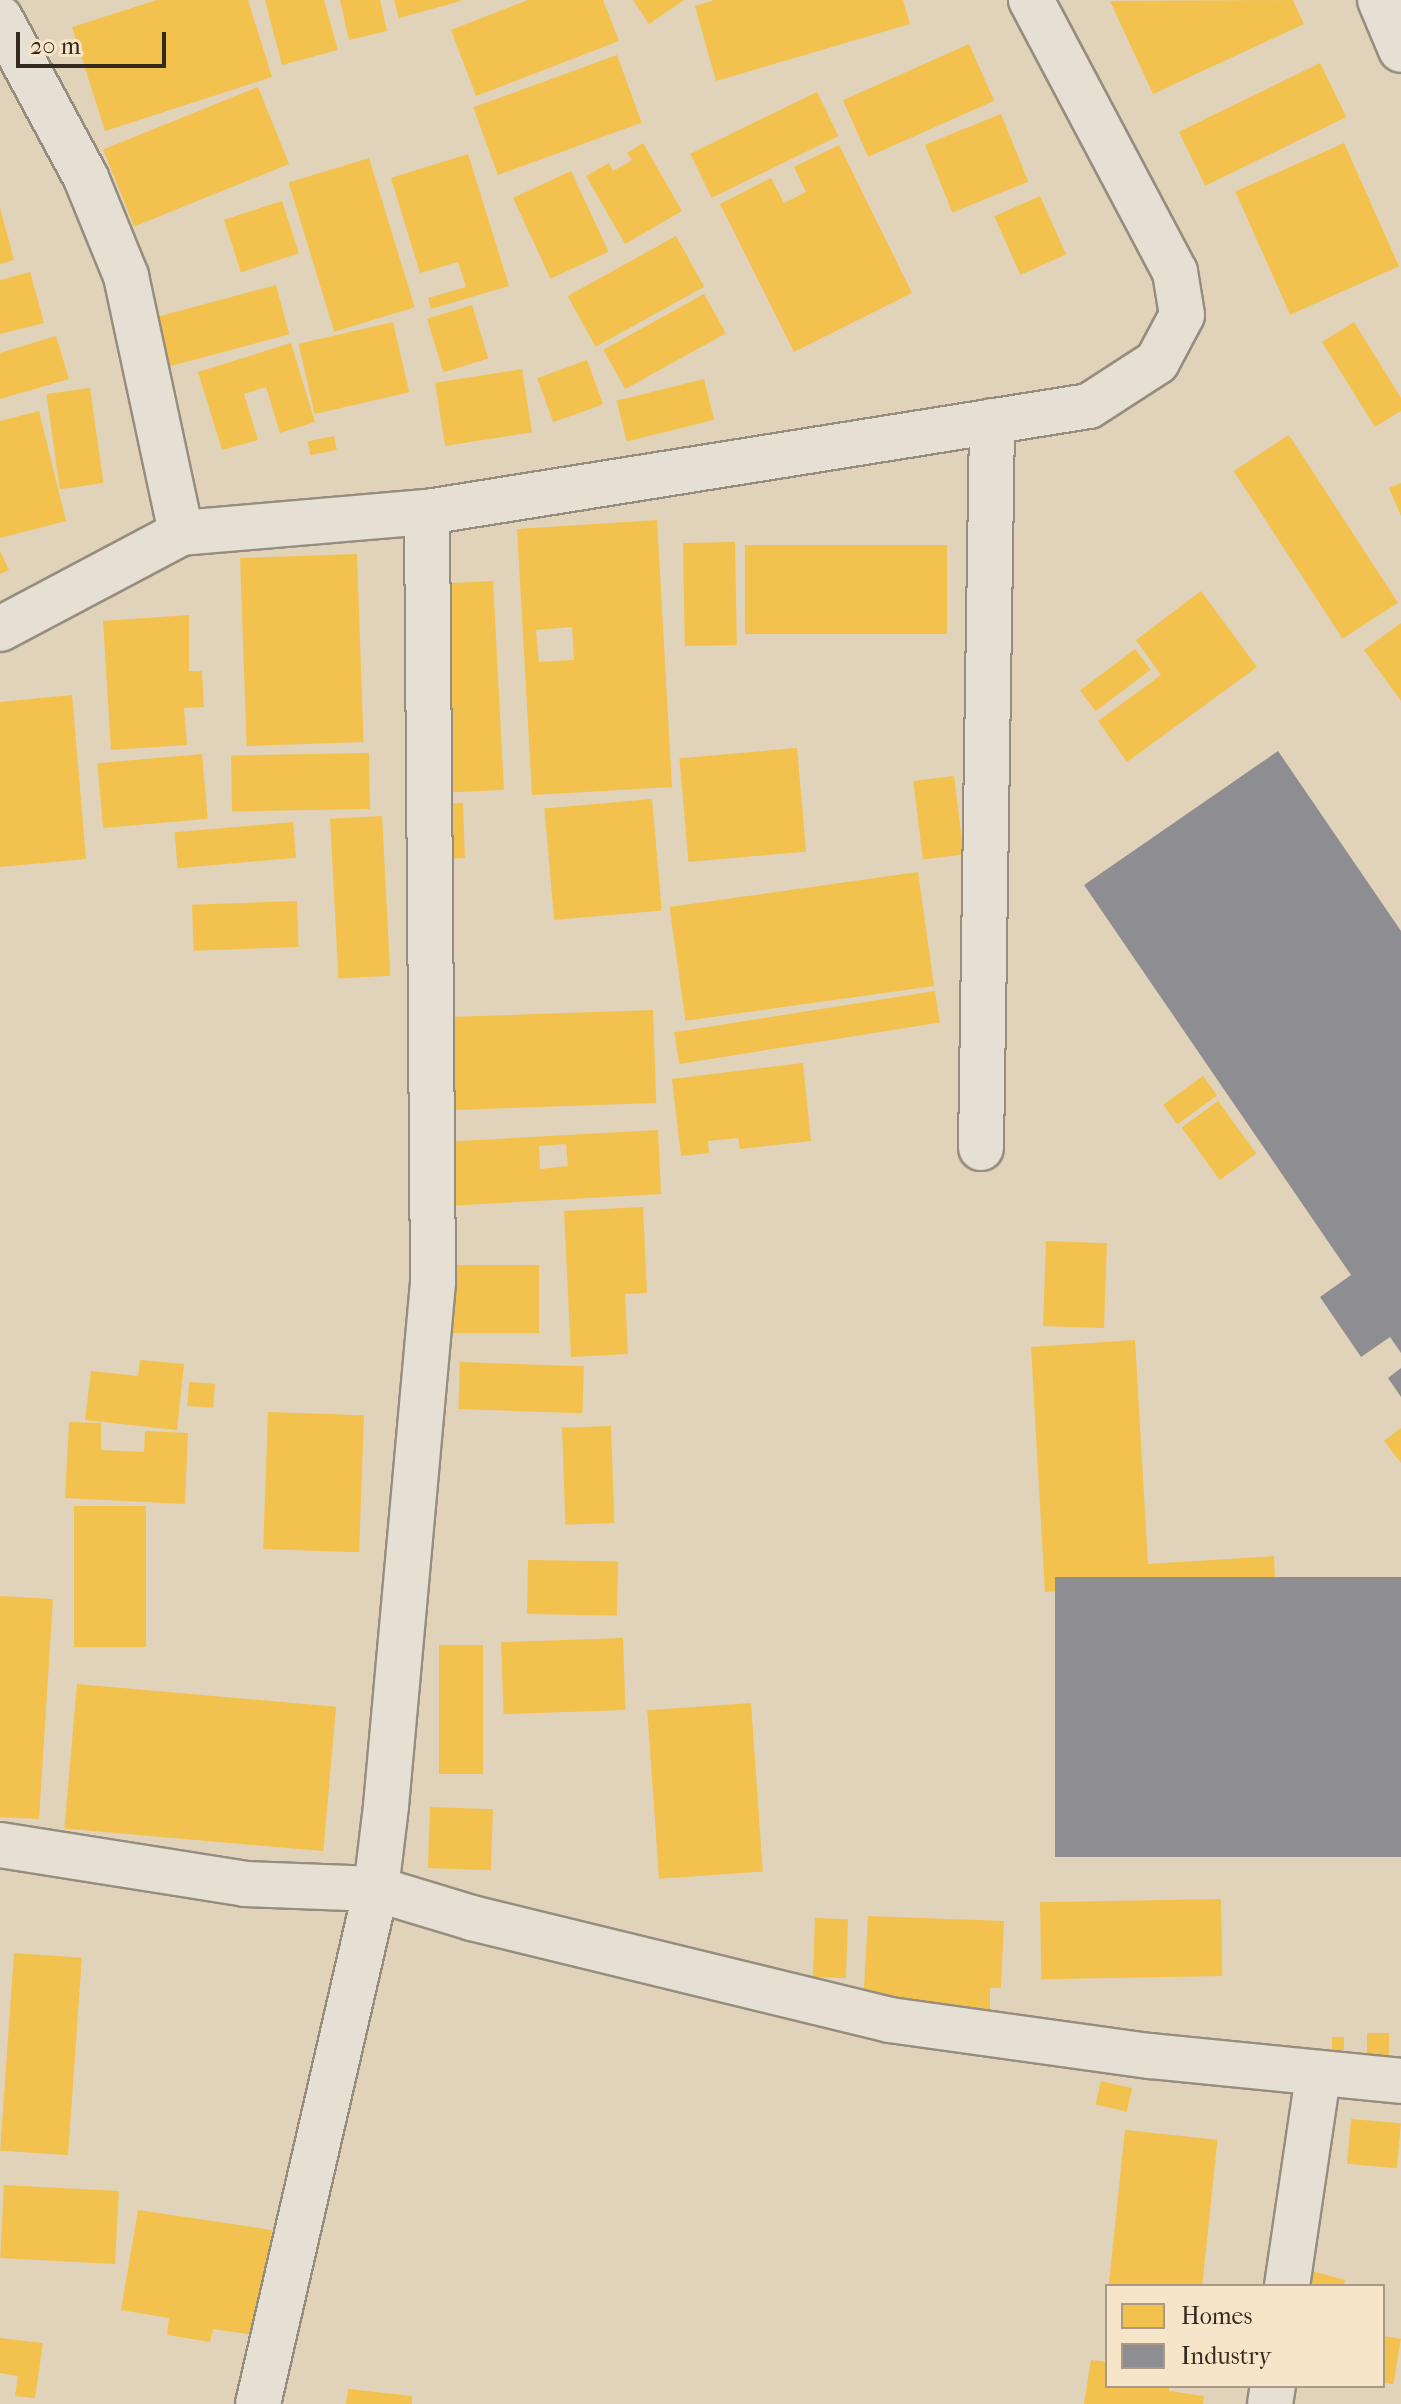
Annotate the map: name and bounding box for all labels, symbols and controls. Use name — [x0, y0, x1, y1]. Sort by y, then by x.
scale bar — [20, 16, 170, 66]
text: 20 m — [30, 32, 81, 60]
legend — [1105, 2284, 1385, 2388]
text: Homes — [1181, 2302, 1252, 2330]
text: Industry — [1181, 2342, 1271, 2370]

